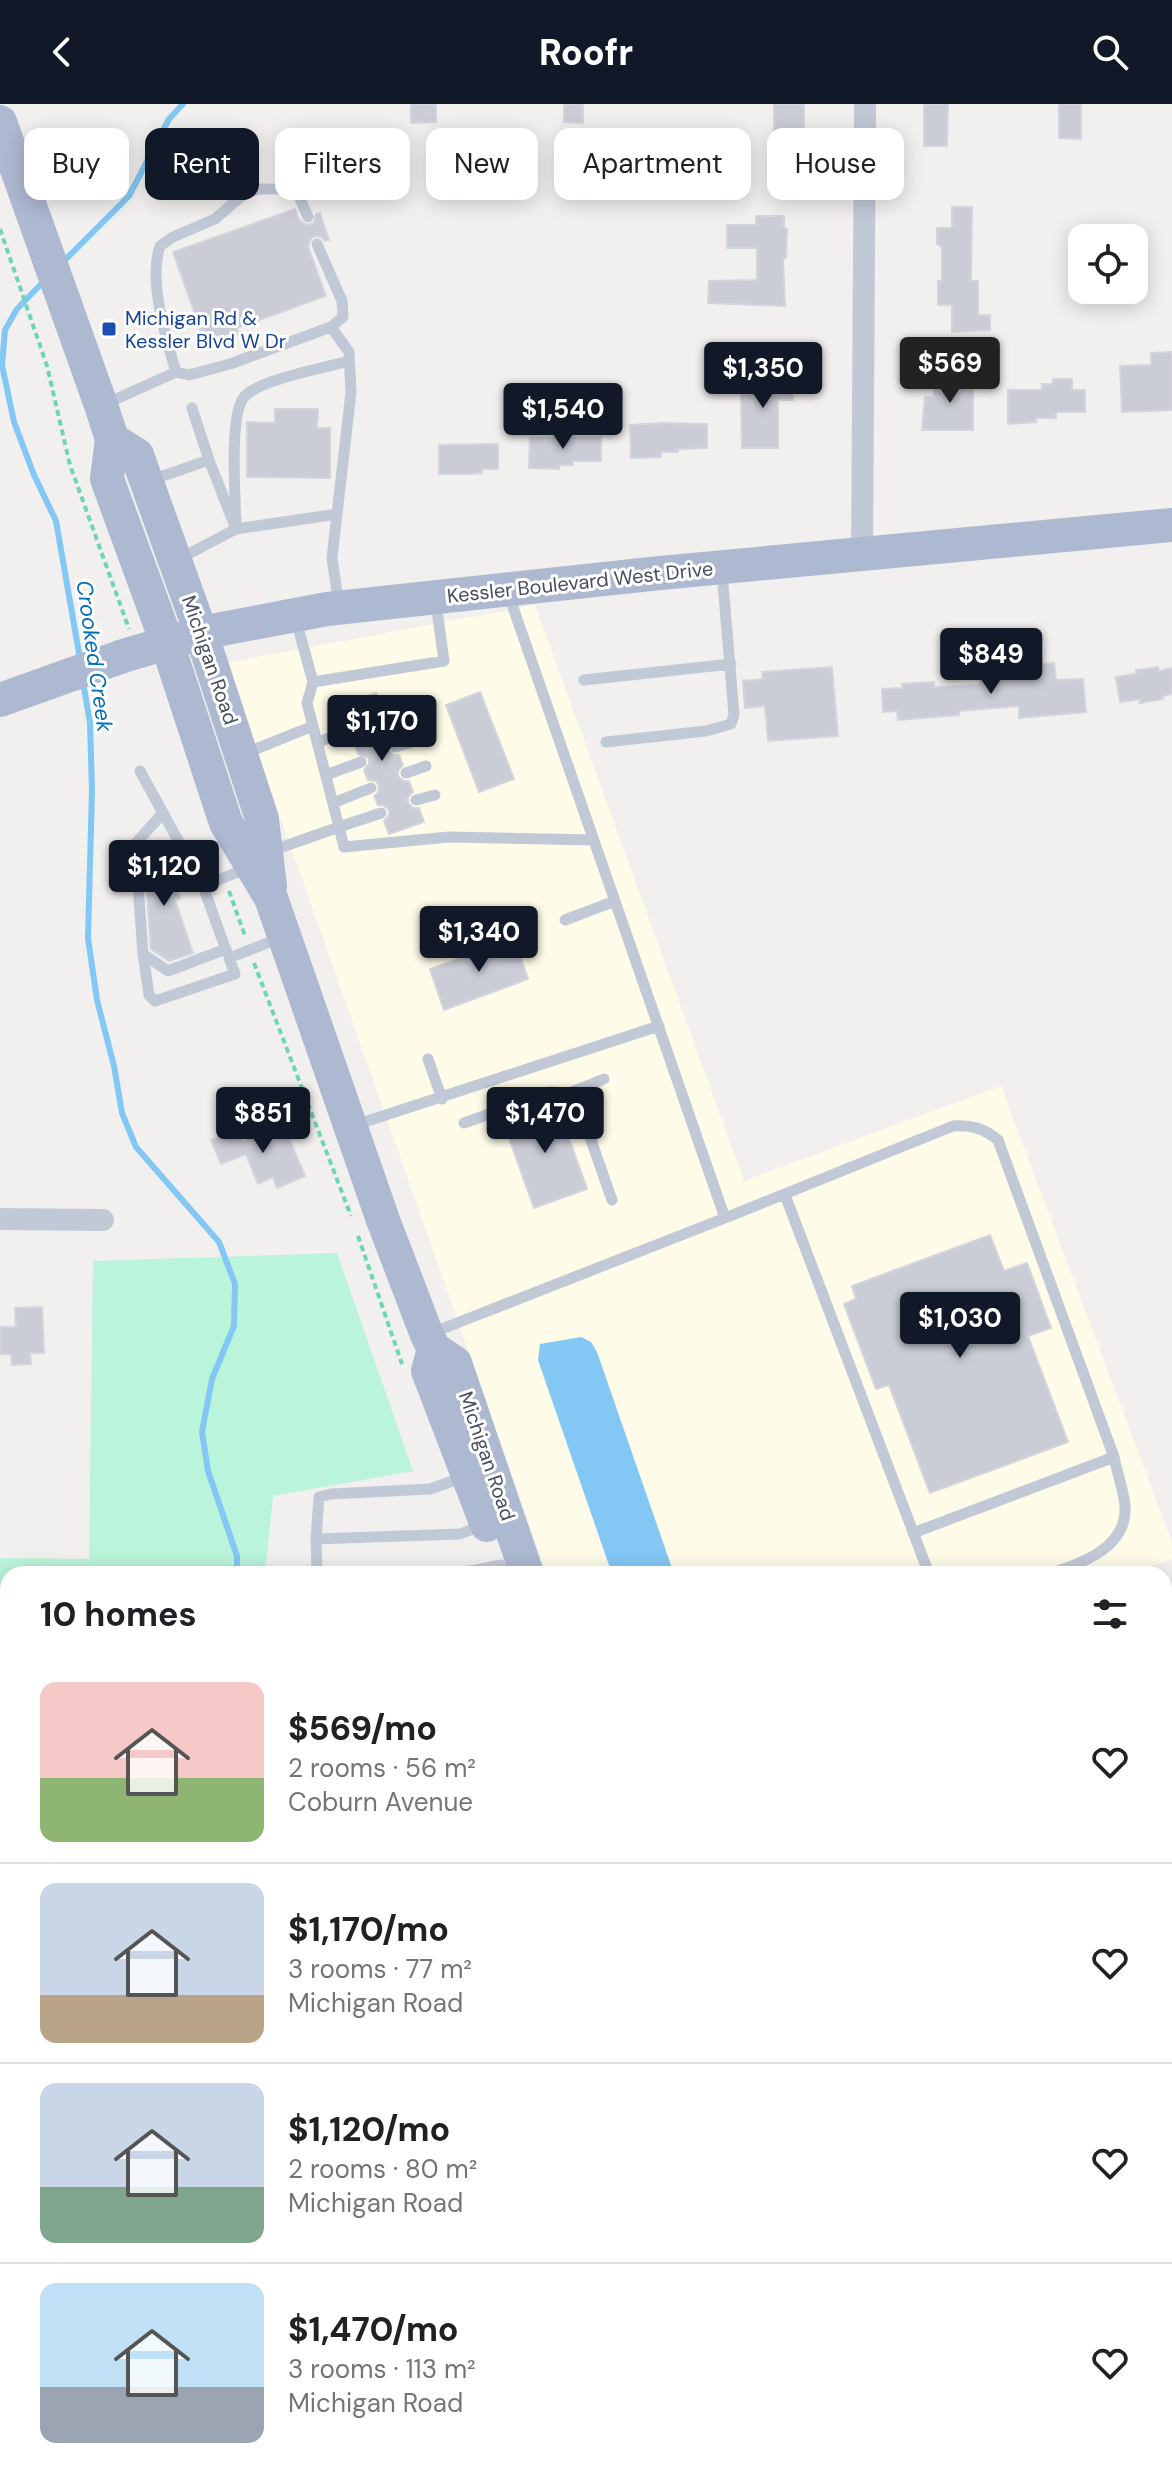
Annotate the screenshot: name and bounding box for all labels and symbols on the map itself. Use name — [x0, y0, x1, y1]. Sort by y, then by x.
place label: Michigan Rd & Kessler Blvd W Dr — [125, 305, 286, 354]
marker: Michigan Rd & Kessler Blvd W Dr — [100, 320, 118, 338]
pin: $569 — [903, 337, 997, 405]
pin: $1,350 — [698, 342, 828, 410]
pin: $1,540 — [498, 383, 628, 451]
street label: Kessler Boulevard West Drive — [446, 555, 714, 609]
water label: Crooked Creek — [70, 578, 120, 735]
street label: Michigan Road — [176, 592, 244, 728]
pin: $849 — [944, 628, 1038, 696]
pin: $1,170 — [317, 695, 447, 763]
pin: $1,120 — [99, 840, 229, 908]
pin: $1,340 — [414, 906, 544, 974]
pin: $851 — [216, 1087, 310, 1155]
pin: $1,470 — [480, 1087, 610, 1155]
pin: $1,030 — [895, 1292, 1025, 1360]
street label: Michigan Road — [453, 1388, 521, 1524]

